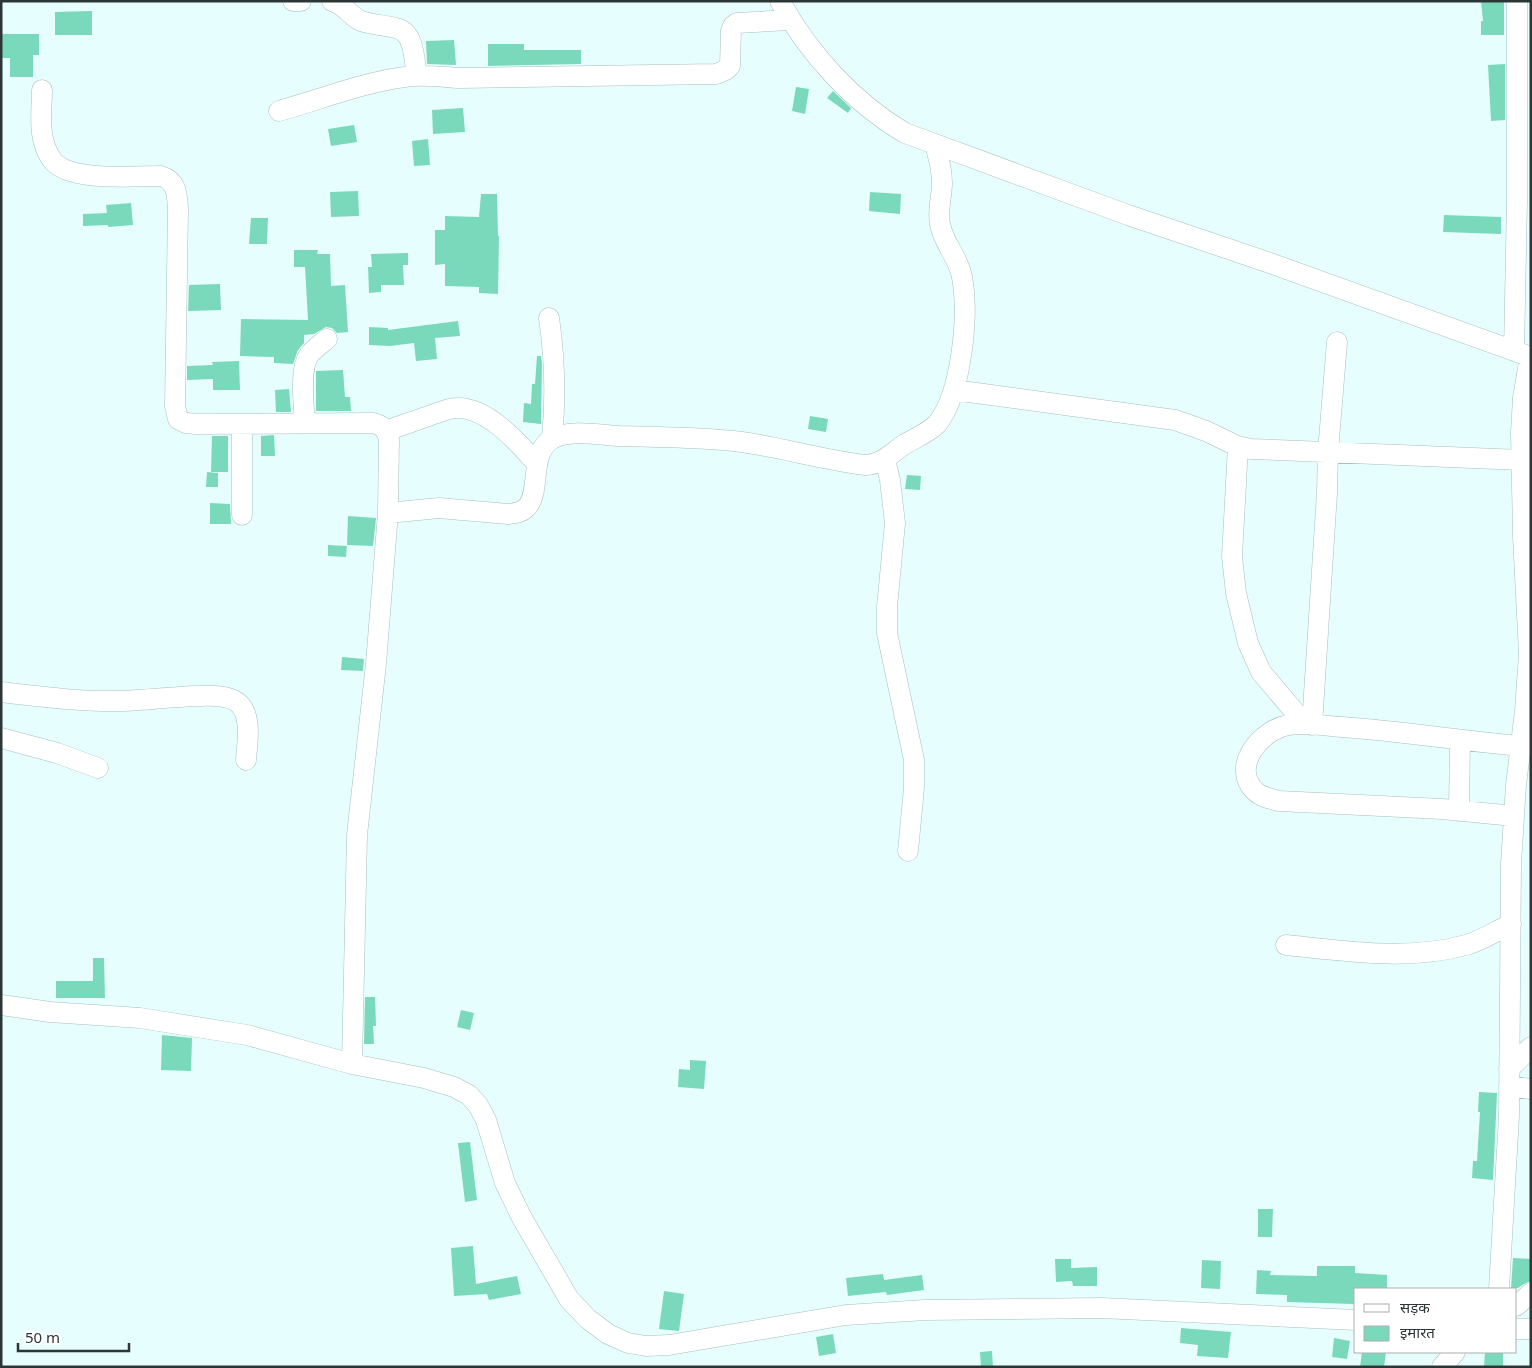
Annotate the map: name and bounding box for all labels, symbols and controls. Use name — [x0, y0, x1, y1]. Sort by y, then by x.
legend — [1354, 1288, 1517, 1353]
text: सड़क — [1400, 1297, 1430, 1317]
scale bar — [18, 1320, 129, 1352]
text: इमारत — [1400, 1322, 1435, 1342]
text: 50 m — [25, 1327, 60, 1347]

